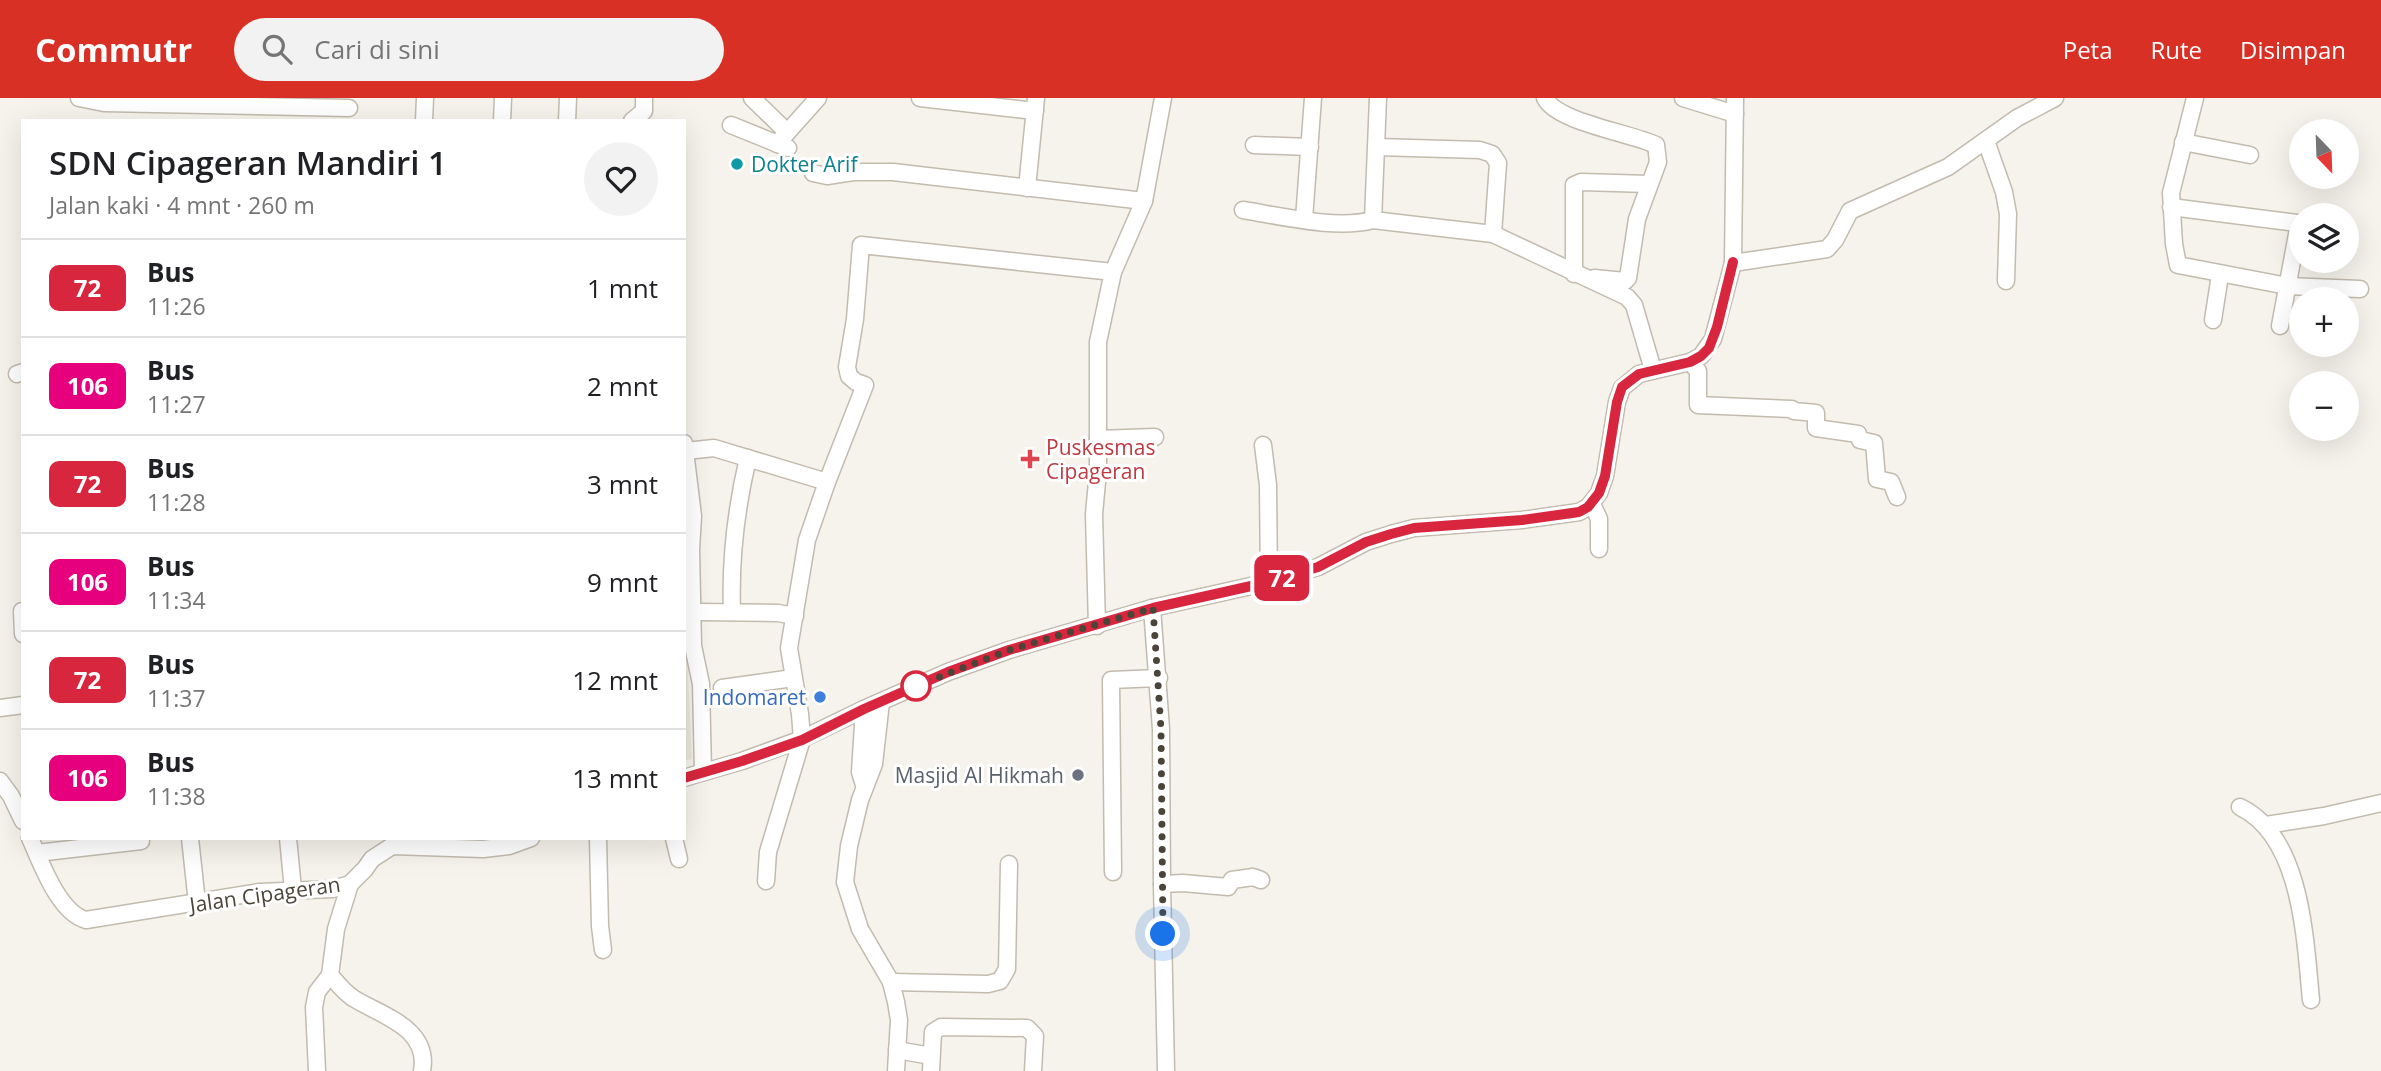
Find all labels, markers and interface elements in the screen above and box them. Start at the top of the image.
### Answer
search box [234,18,724,81]
text: Commutr [35,27,192,72]
icon: search [258,30,296,68]
text: Cari di sini [314,31,440,67]
text: Peta [2063,33,2113,66]
text: Rute [2151,33,2202,66]
text: Disimpan [2240,33,2346,66]
north arrow [2289,119,2359,189]
map controls [2289,119,2359,441]
text: SDN Cipageran Mandiri 1 [49,140,447,185]
button: heart [584,142,658,216]
place label: Dokter Arif [751,150,859,178]
marker: Dokter Arif [729,156,745,172]
text: Jalan kaki · 4 mnt · 260 m [49,189,315,221]
button: layers [2289,203,2359,273]
text: Bus [147,254,194,290]
text: 1 mnt [587,270,658,306]
text: 72 [74,271,101,304]
button: + [2289,287,2359,357]
text: 11:26 [147,290,206,322]
text: Bus [147,352,194,388]
text: 2 mnt [587,368,658,404]
text: 106 [67,369,108,402]
button: − [2289,371,2359,441]
text: 11:27 [147,388,206,420]
place label: Puskesmas Cipageran [1046,433,1155,485]
marker: Puskesmas Cipageran [1020,449,1040,469]
text: Bus [147,450,194,486]
text: 3 mnt [587,466,658,502]
text: 72 [74,467,101,500]
text: 11:28 [147,486,206,518]
text: Bus [147,548,194,584]
line badge: 72 [1250,555,1314,601]
text: 72 [1268,561,1296,594]
text: 9 mnt [587,564,658,600]
text: 106 [67,565,108,598]
text: 11:34 [147,584,206,616]
text: Bus [147,646,194,682]
text: 12 mnt [572,662,658,698]
text: 72 [74,663,101,696]
unlabelled marker [901,671,931,701]
text: 11:37 [147,682,206,714]
place label: Indomaret [703,683,806,711]
marker: Indomaret [812,689,828,705]
text: Bus [147,744,194,780]
text: 13 mnt [572,760,658,796]
text: 106 [67,761,108,794]
place label: Masjid Al Hikmah [895,761,1064,789]
marker: Masjid Al Hikmah [1070,767,1086,783]
text: 11:38 [147,780,206,812]
street label: Jalan Cipageran [186,870,342,919]
your location [1145,916,1180,951]

